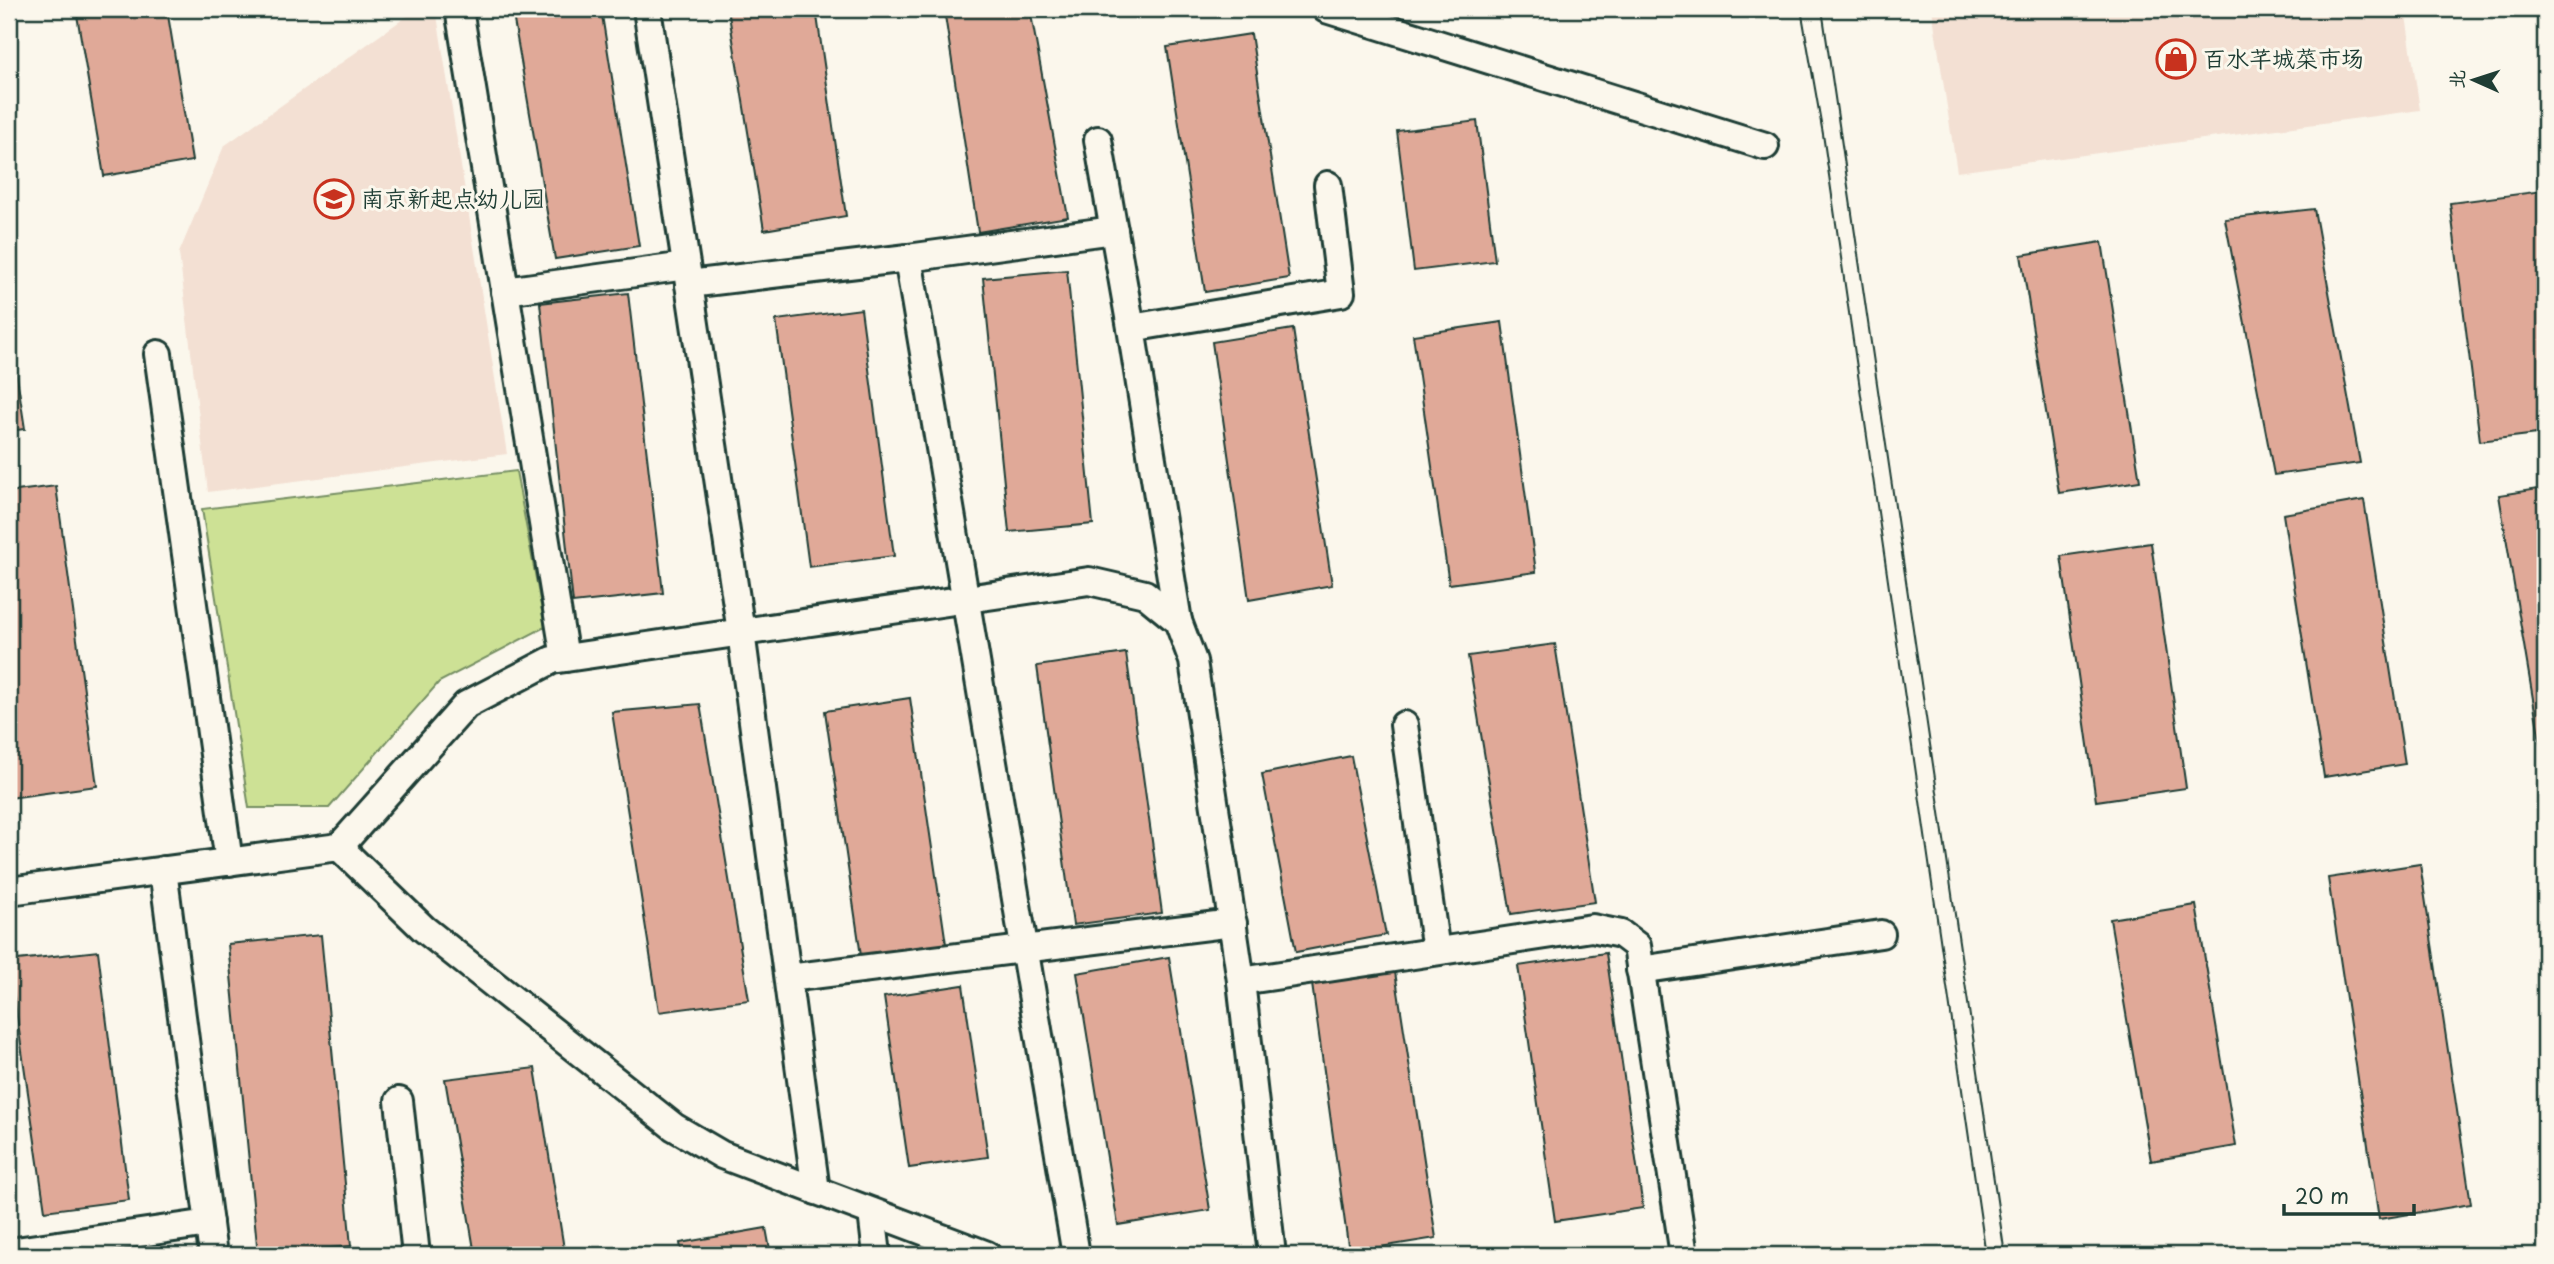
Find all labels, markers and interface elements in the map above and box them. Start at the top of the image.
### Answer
shop icon: 百水芊城菜市场 [2155,38,2197,80]
place label: 百水芊城菜市场 [2203,40,2364,75]
north arrow [2438,46,2508,116]
text: 北 [2442,69,2471,89]
school or university icon: 南京新起点幼儿园 [313,178,355,220]
place label: 南京新起点幼儿园 [361,180,545,215]
scale bar [2284,1173,2414,1217]
text: 20 m [2295,1179,2349,1211]

